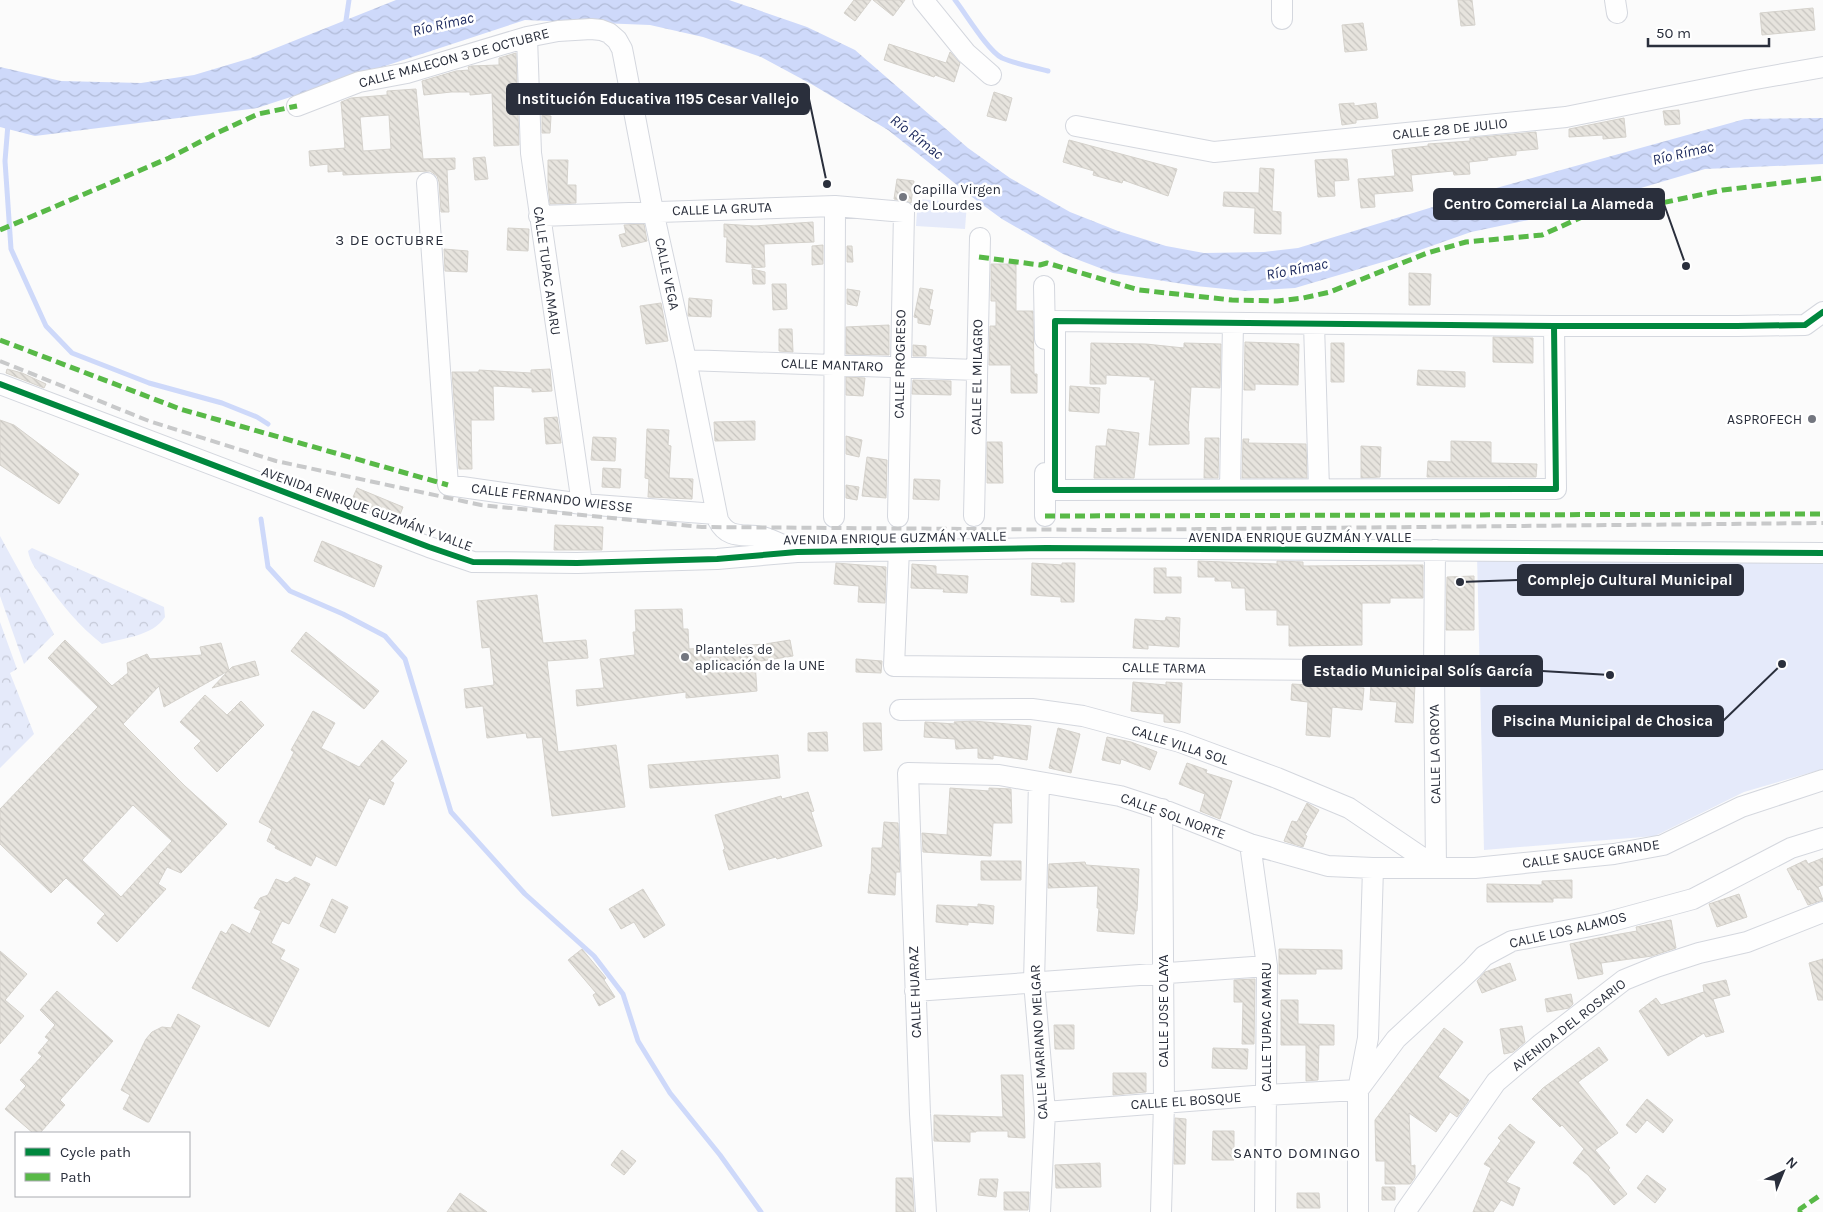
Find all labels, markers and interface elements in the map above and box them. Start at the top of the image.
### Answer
water label: Río Rímac [411,8,475,40]
scale bar [1648,15,1769,47]
street label: CALLE MALECON 3 DE OCTUBRE [357,24,551,92]
text: 50 m [1656,24,1691,42]
callout: Institución Educativa 1195 Cesar Vallejo [507,84,809,114]
text: Institución Educativa 1195 Cesar Vallejo [517,90,799,108]
water label: Río Rímac [887,111,947,163]
street label: CALLE 28 DE JULIO [1392,115,1508,143]
water label: Río Rímac [1651,137,1715,169]
place label: Capilla Virgen de Lourdes [913,181,1001,214]
callout: Centro Comercial La Alameda [1434,189,1664,219]
marker: Capilla Virgen de Lourdes [897,191,909,203]
text: Centro Comercial La Alameda [1444,195,1654,213]
street label: CALLE LA GRUTA [672,199,772,219]
street label: CALLE TUPAC AMARU [530,206,564,336]
district label: 3 DE OCTUBRE [335,231,445,249]
street label: CALLE VEGA [651,236,683,312]
water label: Río Rímac [1265,254,1329,284]
street label: CALLE PROGRESO [891,309,909,419]
street label: CALLE EL MILAGRO [967,319,987,435]
street label: CALLE MANTARO [780,355,884,375]
place label: ASPROFECH [1727,411,1802,428]
marker: ASPROFECH [1806,413,1818,425]
street label: AVENIDA ENRIQUE GUZMÁN Y VALLE [259,462,475,555]
street label: CALLE FERNANDO WIESSE [470,480,634,516]
street label: AVENIDA ENRIQUE GUZMÁN Y VALLE [783,527,1007,548]
street label: AVENIDA ENRIQUE GUZMÁN Y VALLE [1188,528,1412,546]
callout: Complejo Cultural Municipal [1518,565,1743,595]
text: Complejo Cultural Municipal [1527,571,1733,589]
place label: Planteles de aplicación de la UNE [695,641,825,674]
marker: Planteles de aplicación de la UNE [679,651,691,663]
callout: Estadio Municipal Solís García [1303,656,1542,686]
street label: CALLE TARMA [1122,659,1206,677]
text: Estadio Municipal Solís García [1313,662,1533,680]
street label: CALLE LA OROYA [1426,704,1444,804]
callout: Piscina Municipal de Chosica [1493,706,1723,736]
text: Piscina Municipal de Chosica [1503,712,1713,730]
street label: CALLE VILLA SOL [1129,721,1231,769]
street label: CALLE SOL NORTE [1118,789,1228,843]
street label: CALLE SAUCE GRANDE [1521,836,1661,872]
street label: CALLE LOS ALAMOS [1507,908,1629,952]
street label: CALLE HUARAZ [905,946,925,1038]
street label: CALLE JOSE OLAYA [1155,954,1172,1068]
street label: CALLE TUPAC AMARU [1258,962,1275,1092]
street label: CALLE MARIANO MELGAR [1026,964,1052,1120]
street label: AVENIDA DEL ROSARIO [1509,975,1629,1075]
street label: CALLE EL BOSQUE [1130,1089,1242,1113]
legend [15,1132,190,1197]
text: Cycle path [60,1143,131,1161]
district label: SANTO DOMINGO [1233,1144,1361,1162]
north arrow [1758,1147,1808,1197]
text: N [1782,1153,1801,1173]
text: Path [60,1168,91,1186]

